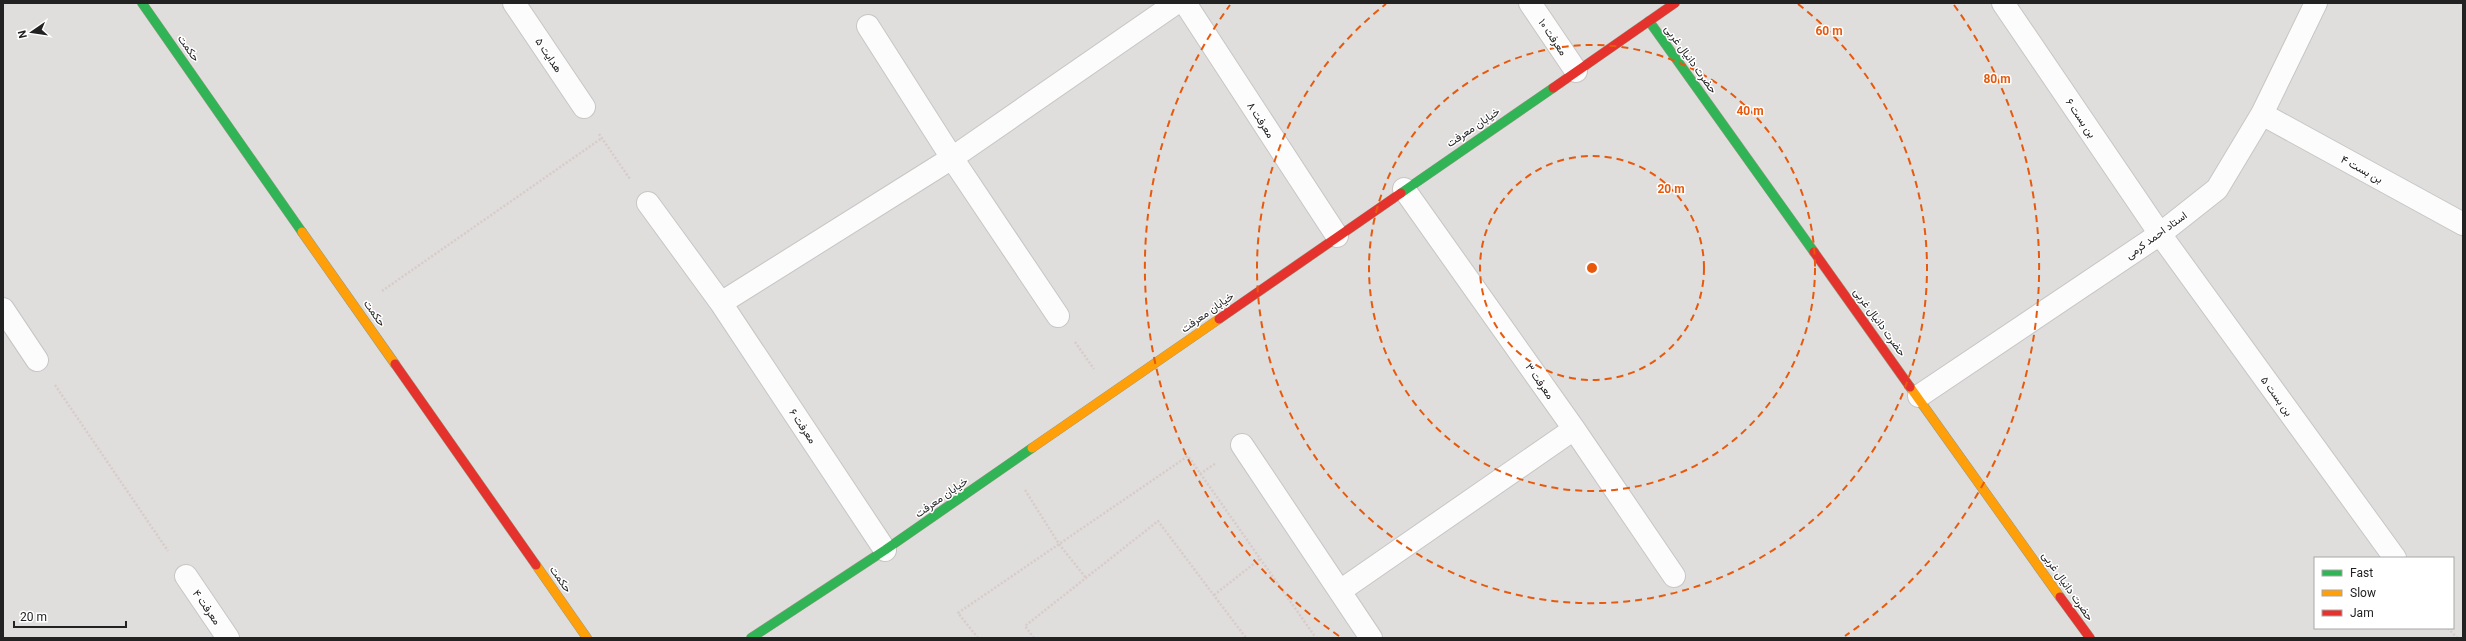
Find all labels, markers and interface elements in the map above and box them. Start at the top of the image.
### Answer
north arrow [12,12,52,52]
street label: معرفت ۱۰ [1536,16,1570,58]
street label: حضرت دانیال غربی [1661,23,1720,96]
text: 60 m [1815,24,1843,38]
text: N [15,29,30,39]
street label: حکمت [175,32,202,64]
street label: هدایت ۵ [532,36,565,75]
text: 80 m [1983,72,2011,86]
street label: بن بست ۶ [2063,96,2098,140]
street label: معرفت ۸ [1244,100,1277,141]
text: 40 m [1736,104,1764,118]
street label: خیابان معرفت [1444,105,1502,150]
street label: بن بست ۴ [2339,153,2385,186]
text: 20 m [1657,182,1685,196]
street label: استاد احمد کرمی [2123,209,2189,262]
centre of rings [1585,261,1599,275]
street label: حضرت دانیال غربی [1850,286,1909,359]
street label: خیابان معرفت [1178,289,1236,335]
street label: حکمت [361,297,388,329]
street label: معرفت ۳ [1523,361,1557,402]
street label: بن بست ۵ [2258,374,2295,419]
street label: معرفت ۶ [786,406,819,446]
street label: خیابان معرفت [912,474,970,520]
street label: حضرت دانیال غربی [2039,549,2096,623]
legend [2314,557,2454,629]
street label: حکمت [547,563,574,595]
text: Fast [2350,566,2373,580]
text: Slow [2350,586,2376,600]
street label: معرفت ۴ [190,587,223,627]
scale bar [14,603,126,629]
text: Jam [2350,606,2374,620]
text: 20 m [20,610,47,624]

